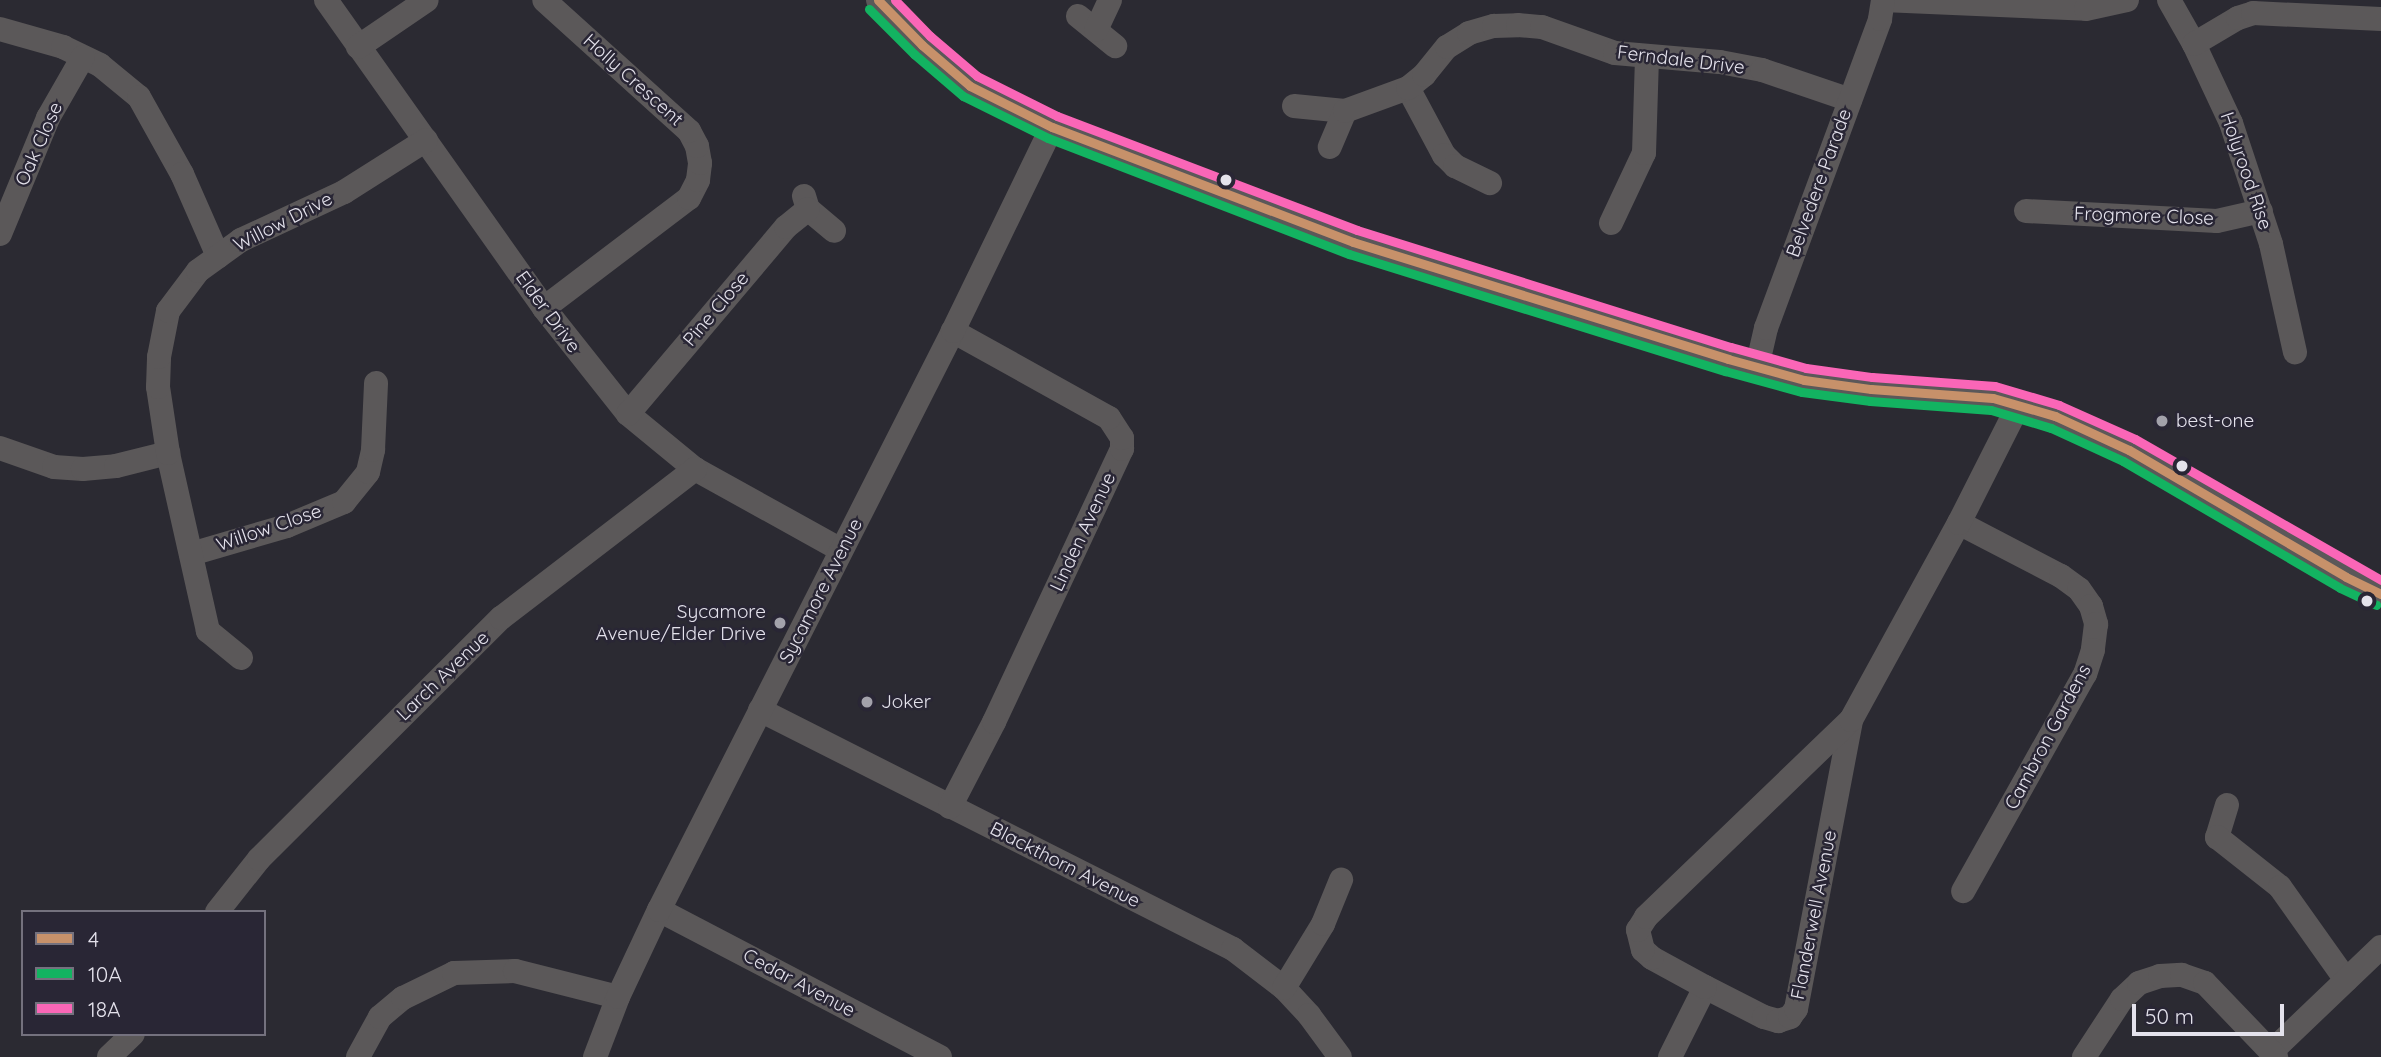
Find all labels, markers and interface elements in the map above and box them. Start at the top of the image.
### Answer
street label: Holly Crescent [578,29,688,131]
street label: Ferndale Drive [1616,41,1746,79]
street label: Oak Close [10,99,68,189]
street label: Belvedere Parade [1782,106,1856,260]
street label: Holyrood Rise [2215,109,2277,233]
unlabelled marker [1219,173,1233,187]
street label: Willow Drive [230,187,336,257]
street label: Frogmore Close [2074,202,2214,230]
street label: Elder Drive [511,267,585,357]
street label: Pine Close [678,267,754,351]
place label: best-one [2176,410,2254,432]
marker: best-one [2154,413,2170,429]
unlabelled marker [2175,459,2189,473]
street label: Linden Avenue [1046,469,1120,595]
street label: Willow Close [213,499,325,557]
street label: Sycamore Avenue [775,515,867,667]
unlabelled marker [2360,594,2374,608]
place label: Sycamore Avenue/Elder Drive [596,601,766,645]
marker: Sycamore Avenue/Elder Drive [772,615,788,631]
street label: Larch Avenue [392,626,494,726]
street label: Cambron Gardens [2000,660,2096,814]
place label: Joker [881,691,931,713]
marker: Joker [859,694,875,710]
street label: Blackthorn Avenue [986,817,1144,913]
street label: Flanderwell Avenue [1786,828,1842,1002]
legend [21,910,266,1036]
text: 4 [88,926,99,952]
street label: Cedar Avenue [739,944,859,1022]
text: 10A [88,961,122,987]
scale bar [2136,990,2288,1034]
text: 18A [88,996,121,1022]
text: 50 m [2145,1003,2194,1029]

